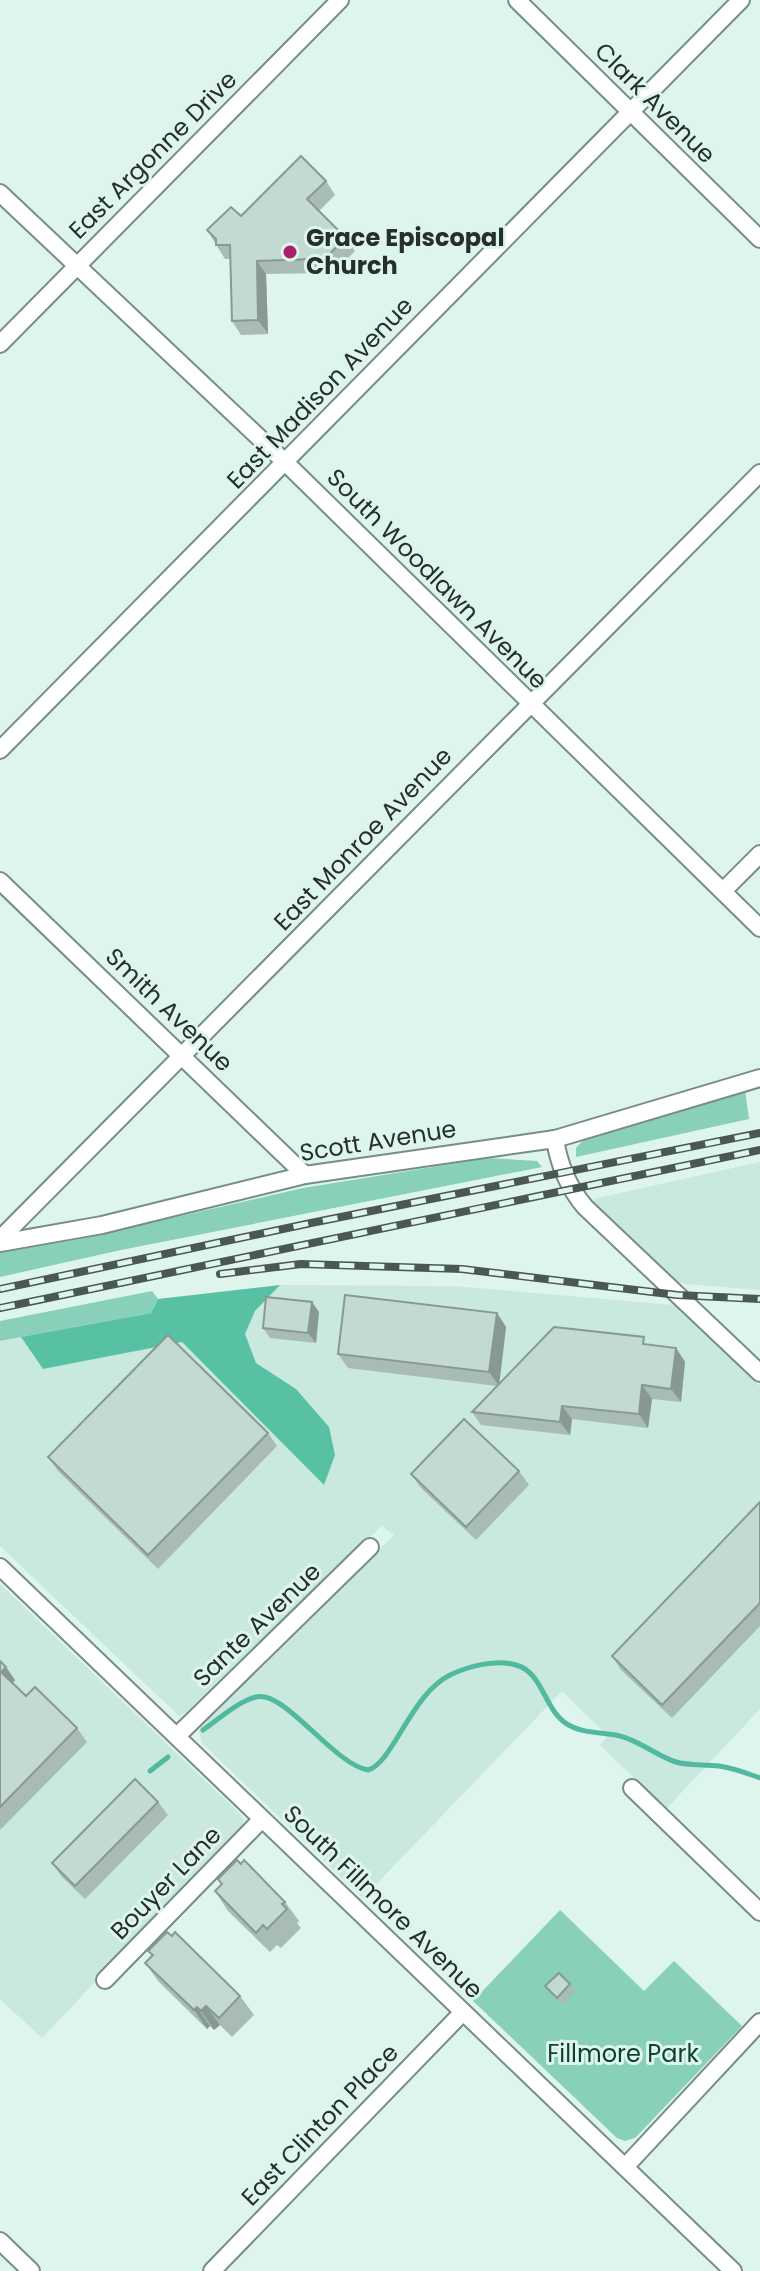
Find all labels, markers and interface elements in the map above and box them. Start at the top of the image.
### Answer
street label: Clark Avenue [588,35,723,170]
street label: East Argonne Drive [61,63,244,246]
place label: Grace Episcopal Church [306,221,504,282]
marker: Grace Episcopal Church [281,243,299,261]
street label: East Madison Avenue [219,289,420,496]
street label: South Woodlawn Avenue [320,461,555,696]
street label: East Monroe Avenue [266,740,459,938]
street label: Smith Avenue [98,940,240,1079]
street label: Scott Avenue [297,1112,459,1169]
street label: Sante Avenue [186,1555,328,1694]
street label: South Fillmore Avenue [276,1798,490,2006]
street label: Bouyer Lane [103,1819,228,1947]
street label: East Clinton Place [234,2036,406,2213]
park label: Fillmore Park [547,2037,699,2070]

